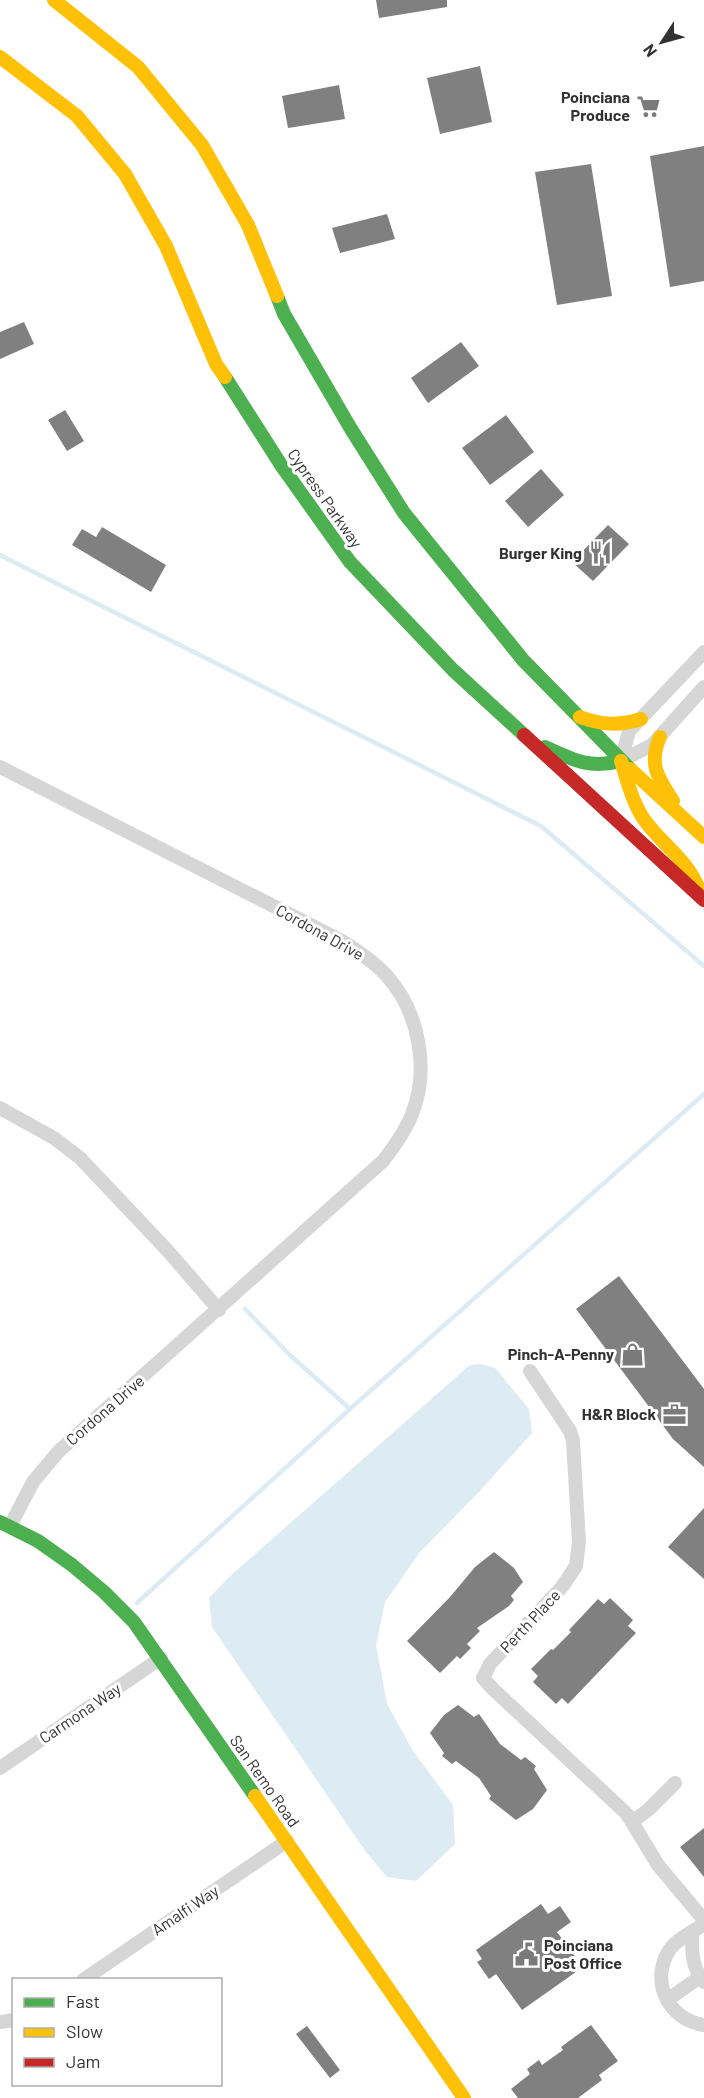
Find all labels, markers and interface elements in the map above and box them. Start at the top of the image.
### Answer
north arrow [632,12,692,72]
text: N [639,41,660,61]
place label: Poinciana Produce [561,87,630,124]
supermarket icon: Poinciana Produce [635,93,661,119]
street label: Cypress Parkway [284,444,367,551]
restaurant icon: Burger King [587,540,613,566]
place label: Burger King [499,543,582,562]
street label: Cordona Drive [273,900,367,963]
shop icon: Pinch-A-Penny [619,1341,645,1367]
place label: Pinch-A-Penny [508,1344,614,1363]
street label: Cordona Drive [62,1371,148,1449]
office icon: H&R Block [661,1401,687,1427]
place label: H&R Block [582,1404,656,1423]
street label: Perth Place [496,1585,564,1656]
street label: Carmona Way [35,1678,125,1747]
street label: San Remo Road [227,1731,304,1830]
street label: Amalfi Way [148,1880,222,1939]
place label: Poinciana Post Office [544,1935,622,1972]
public building icon: Poinciana Post Office [513,1941,539,1967]
legend [12,1978,222,2086]
text: Fast [66,1990,100,2012]
text: Slow [66,2020,103,2042]
text: Jam [66,2050,100,2072]

